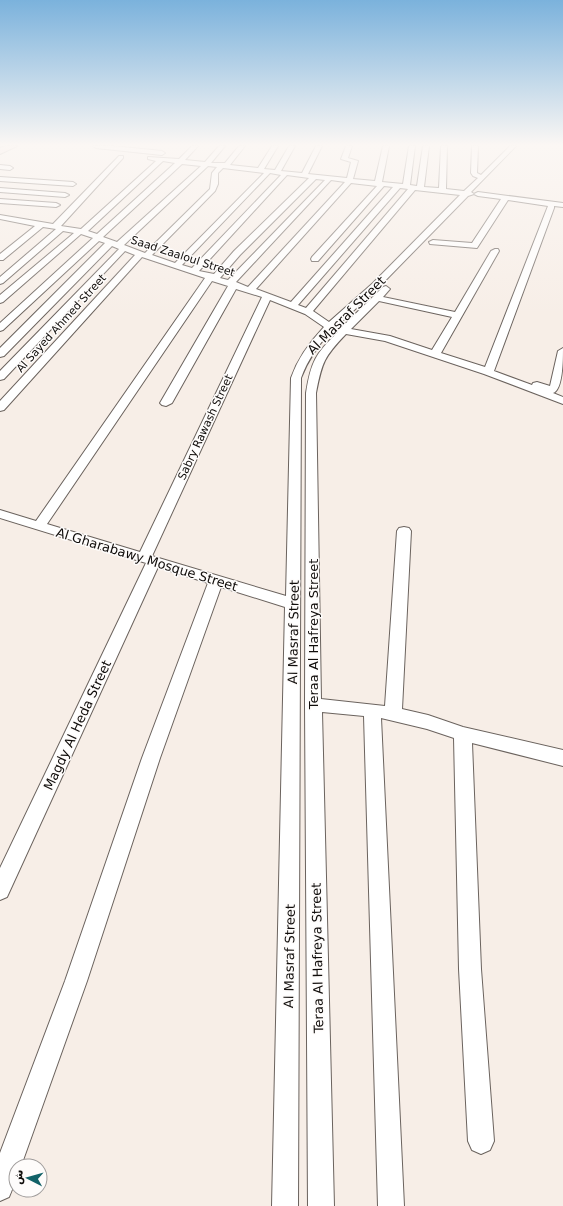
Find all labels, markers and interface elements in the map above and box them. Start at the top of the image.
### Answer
street label: Saad Zaaloul Street [129,233,237,280]
street label: Al Sayed Ahmed Street [14,271,109,375]
street label: Al Masraf Street [304,273,388,357]
street label: Sabry Rawash Street [175,372,236,482]
street label: Al Gharabawy Mosque Street [54,525,239,594]
street label: Teraa Al Hafreya Street [306,559,321,710]
street label: Al Masraf Street [285,580,302,684]
street label: Magdy Al Heda Street [41,658,114,793]
street label: Teraa Al Hafreya Street [309,883,326,1034]
street label: Al Masraf Street [281,904,298,1008]
north arrow [8,1158,48,1198]
text: ش [11,1169,26,1185]

